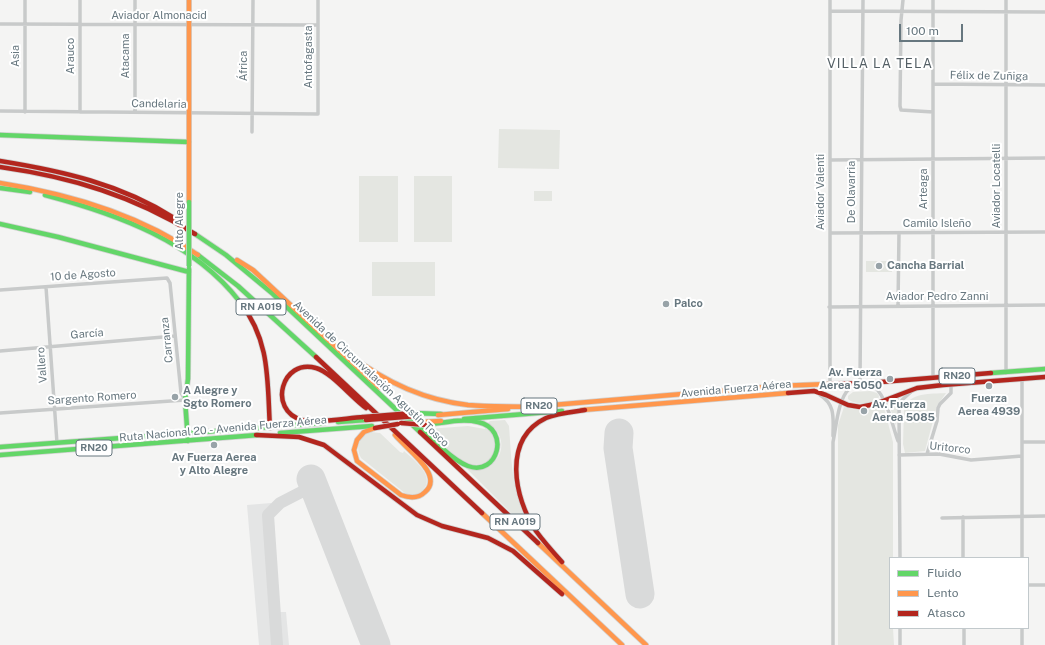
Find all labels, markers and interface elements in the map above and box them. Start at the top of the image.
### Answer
street label: Aviador Almonacid [111,9,207,23]
scale bar [901,16,965,42]
text: 100 m [906,24,939,38]
street label: Antofagasta [302,25,316,89]
street label: Atacama [119,33,133,79]
street label: Arauco [64,38,78,74]
street label: Asia [9,45,23,67]
street label: África [237,51,251,81]
district label: VILLA LA TELA [827,56,933,72]
street label: Félix de Zuñiga [950,69,1028,83]
street label: Candelaria [131,97,187,111]
street label: Aviador Locatelli [990,144,1004,228]
street label: Aviador Valenti [814,154,828,230]
street label: De Olavarria [845,161,859,223]
street label: Arteaga [917,168,931,210]
street label: Alto Alegre [173,192,187,250]
street label: Camilo Isleño [903,217,971,231]
place label: Cancha Barrial [887,259,964,273]
marker: Cancha Barrial [874,261,884,271]
street label: 10 de Agosto [50,266,116,284]
street label: Aviador Pedro Zanni [886,290,988,304]
place label: Palco [674,297,703,311]
street label: Avenida de Circunvalación Agustín Tosco [290,298,452,450]
road number: RN A019 [236,299,286,315]
marker: Palco [661,299,671,309]
street label: Carranza [158,317,176,363]
street label: García [70,326,104,342]
street label: Vallero [34,347,50,383]
place label: Av. Fuerza Aerea 5050 [819,366,882,392]
road number: RN20 [939,368,975,384]
marker: Av. Fuerza Aerea 5050 [885,374,895,384]
street label: Avenida Fuerza Aérea [680,378,792,400]
marker: Fuerza Aerea 4939 [984,381,994,391]
place label: A Alegre y Sgto Romero [183,384,252,410]
street label: Sargento Romero [47,388,137,408]
marker: A Alegre y Sgto Romero [170,392,180,402]
place label: Fuerza Aerea 4939 [958,392,1020,418]
road number: RN20 [521,398,557,414]
place label: Av. Fuerza Aerea 5085 [872,398,935,424]
marker: Av. Fuerza Aerea 5085 [859,406,869,416]
street label: Ruta Nacional 20 - Avenida Fuerza Aérea [119,413,327,445]
street label: Uritorco [929,439,971,457]
road number: RN20 [76,440,112,456]
marker: Av Fuerza Aerea y Alto Alegre [209,440,219,450]
place label: Av Fuerza Aerea y Alto Alegre [171,451,257,477]
road number: RN A019 [490,514,540,530]
legend [889,557,1029,629]
text: Fluido [927,566,962,580]
text: Lento [927,586,958,600]
text: Atasco [927,606,965,620]

